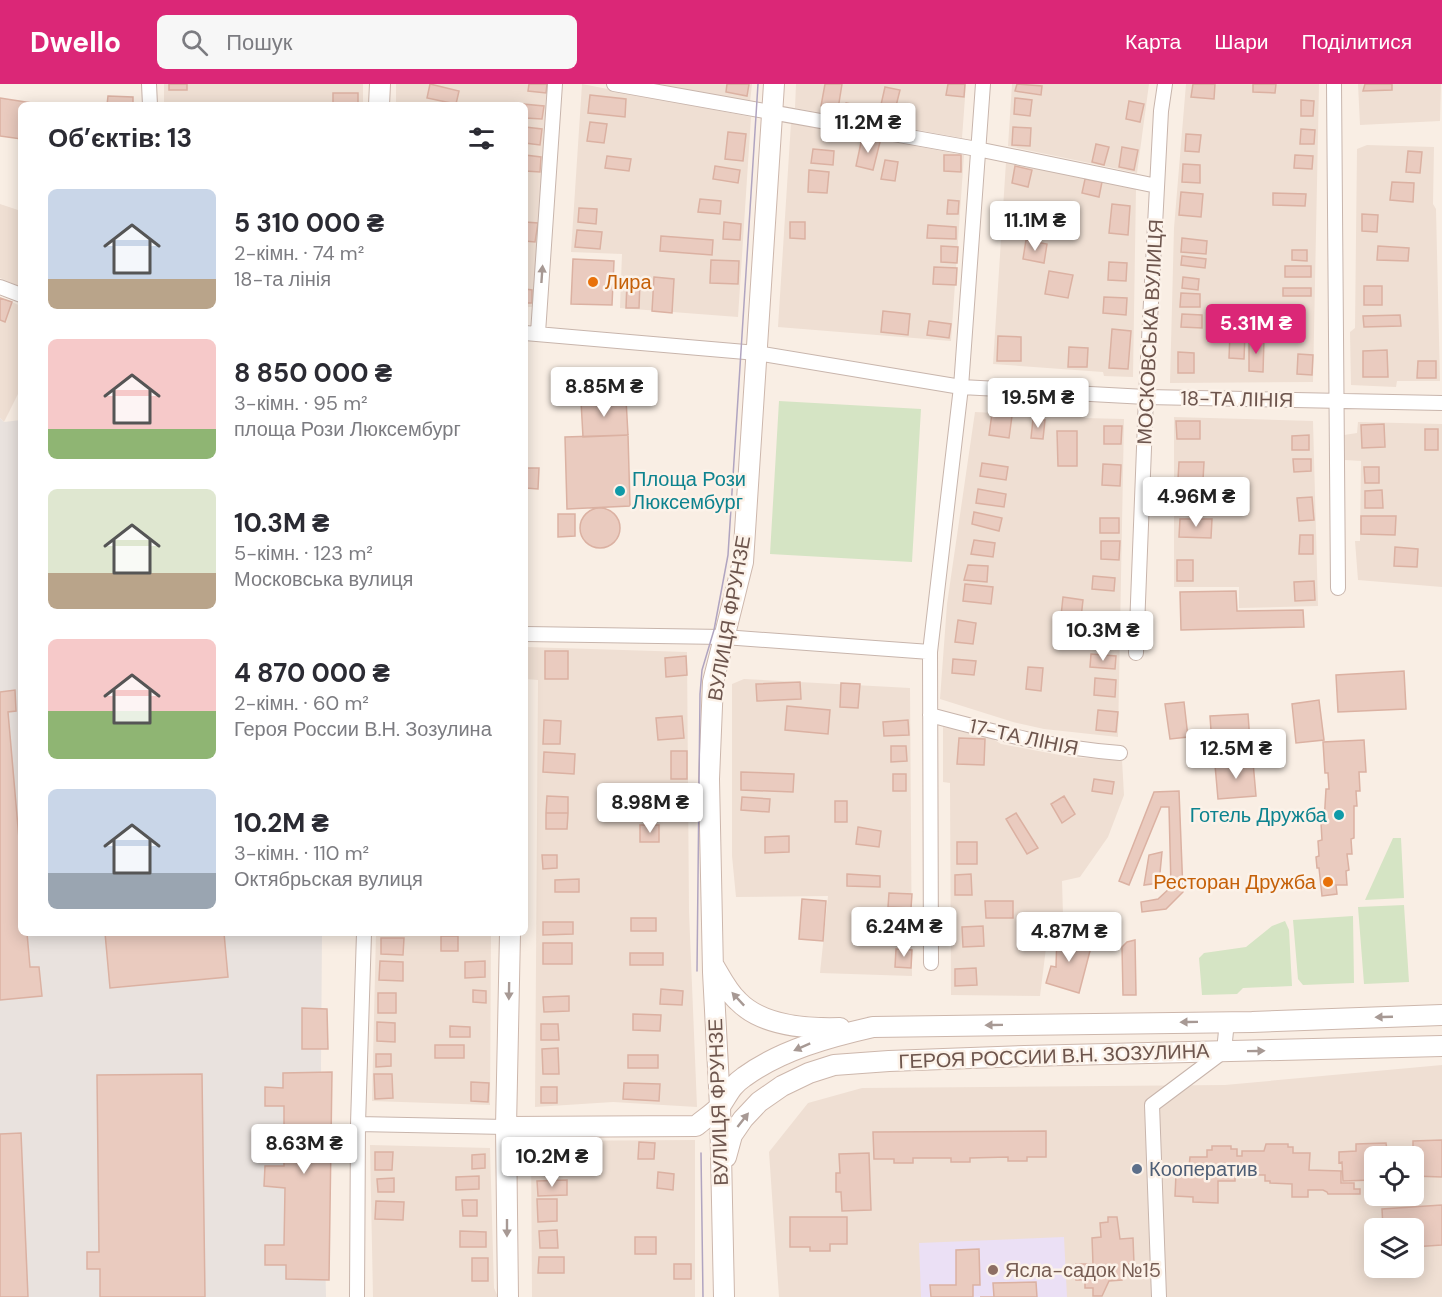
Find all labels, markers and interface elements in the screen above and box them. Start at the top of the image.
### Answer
search box [157,15,577,69]
text: Dwello [30,24,121,61]
icon: search [178,26,211,59]
text: Пошук [226,28,293,57]
text: Карта [1125,28,1181,56]
text: Шари [1214,28,1269,56]
text: Поділитися [1302,28,1412,56]
pin: 11.2M ₴ [813,103,923,154]
text: 11.2M ₴ [835,109,901,135]
text: Об’єктів: 13 [48,121,192,155]
icon: filters [465,122,498,155]
pin: 11.1M ₴ [980,201,1090,252]
text: 5 310 000 ₴ [234,206,384,240]
text: 11.1M ₴ [1004,207,1066,233]
icon: home [96,213,168,285]
street label: МОСКОВСЬКА ВУЛИЦЯ [1131,219,1169,445]
text: 2-кімн. · 74 m² [234,240,364,266]
one-way arrow [537,265,547,284]
text: 18-та лінія [234,266,331,292]
place label: Лира [605,269,652,295]
marker: Лира [586,275,600,289]
pin: 5.31M ₴ [1201,304,1311,355]
text: 5.31M ₴ [1220,310,1292,336]
text: 8 850 000 ₴ [234,356,392,390]
icon: home [96,363,168,435]
pin: 8.85M ₴ [549,367,659,418]
text: 8.85M ₴ [565,373,643,399]
pin: 19.5M ₴ [983,378,1093,429]
text: 19.5M ₴ [1002,384,1074,410]
street label: 18-ТА ЛІНІЯ [1181,385,1293,413]
text: 3-кімн. · 95 m² [234,390,368,416]
text: площа Рози Люксембург [234,416,461,442]
place label: Площа Рози Люксембург [632,466,746,515]
pin: 4.96M ₴ [1141,477,1251,528]
text: 4.96M ₴ [1157,483,1235,509]
marker: Площа Рози Люксембург [613,484,627,498]
text: 10.3M ₴ [234,506,329,540]
icon: home [96,513,168,585]
street label: ВУЛИЦЯ ФРУНЗЕ [702,533,756,703]
text: 5-кімн. · 123 m² [234,540,373,566]
text: Московська вулиця [234,566,413,592]
pin: 10.3M ₴ [1048,611,1158,662]
text: 10.3M ₴ [1066,617,1140,643]
text: 4 870 000 ₴ [234,656,390,690]
icon: home [96,663,168,735]
text: 2-кімн. · 60 m² [234,690,369,716]
street label: 17-ТА ЛІНІЯ [967,713,1081,761]
text: Героя России В.Н. Зозулина [234,716,492,742]
pin: 12.5M ₴ [1181,729,1291,780]
text: 12.5M ₴ [1200,735,1272,761]
pin: 8.98M ₴ [595,783,705,834]
text: 8.98M ₴ [611,789,689,815]
place label: Готель Дружба [1190,802,1328,828]
text: 10.2M ₴ [234,806,329,840]
marker: Готель Дружба [1332,808,1346,822]
icon: home [96,813,168,885]
text: 3-кімн. · 110 m² [234,840,369,866]
text: Октябрьская вулиця [234,866,423,892]
place label: Ресторан Дружба [1153,869,1317,895]
marker: Ресторан Дружба [1321,875,1335,889]
pin: 6.24M ₴ [849,907,959,958]
pin: 4.87M ₴ [1014,912,1124,963]
text: 6.24M ₴ [865,913,943,939]
text: 4.87M ₴ [1031,918,1108,944]
one-way arrow [504,982,513,1001]
one-way arrow [732,992,745,1007]
one-way arrow [1374,1012,1393,1022]
one-way arrow [1179,1017,1198,1027]
street label: ВУЛИЦЯ ФРУНЗЕ [702,1018,734,1186]
one-way arrow [984,1020,1003,1030]
street label: ГЕРОЯ РОССИИ В.Н. ЗОЗУЛИНА [898,1038,1211,1074]
one-way arrow [793,1043,810,1052]
one-way arrow [1247,1046,1266,1055]
one-way arrow [737,1112,749,1128]
pin: 8.63M ₴ [249,1124,359,1175]
text: 8.63M ₴ [265,1130,343,1156]
pin: 10.2M ₴ [497,1137,607,1188]
text: 10.2M ₴ [516,1143,588,1169]
map controls [1364,1146,1424,1278]
button: locate [1364,1146,1424,1206]
place label: Кооператив [1149,1156,1258,1182]
marker: Кооператив [1130,1162,1144,1176]
one-way arrow [502,1218,512,1237]
button: layers [1364,1218,1424,1278]
place label: Ясла-садок №15 [1005,1257,1161,1283]
marker: Ясла-садок №15 [986,1263,1000,1277]

